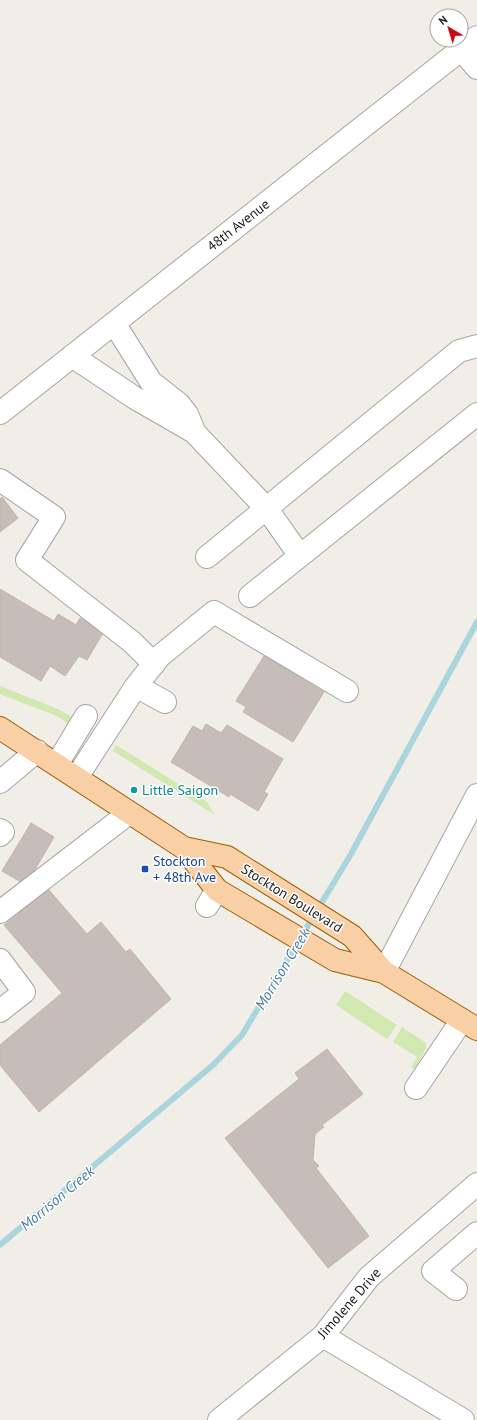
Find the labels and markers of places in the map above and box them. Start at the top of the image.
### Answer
place label: Little Saigon [142,781,218,799]
marker: Little Saigon [129,785,139,795]
place label: Stockton + 48th Ave [153,852,216,886]
marker: Stockton + 48th Ave [140,864,150,874]

